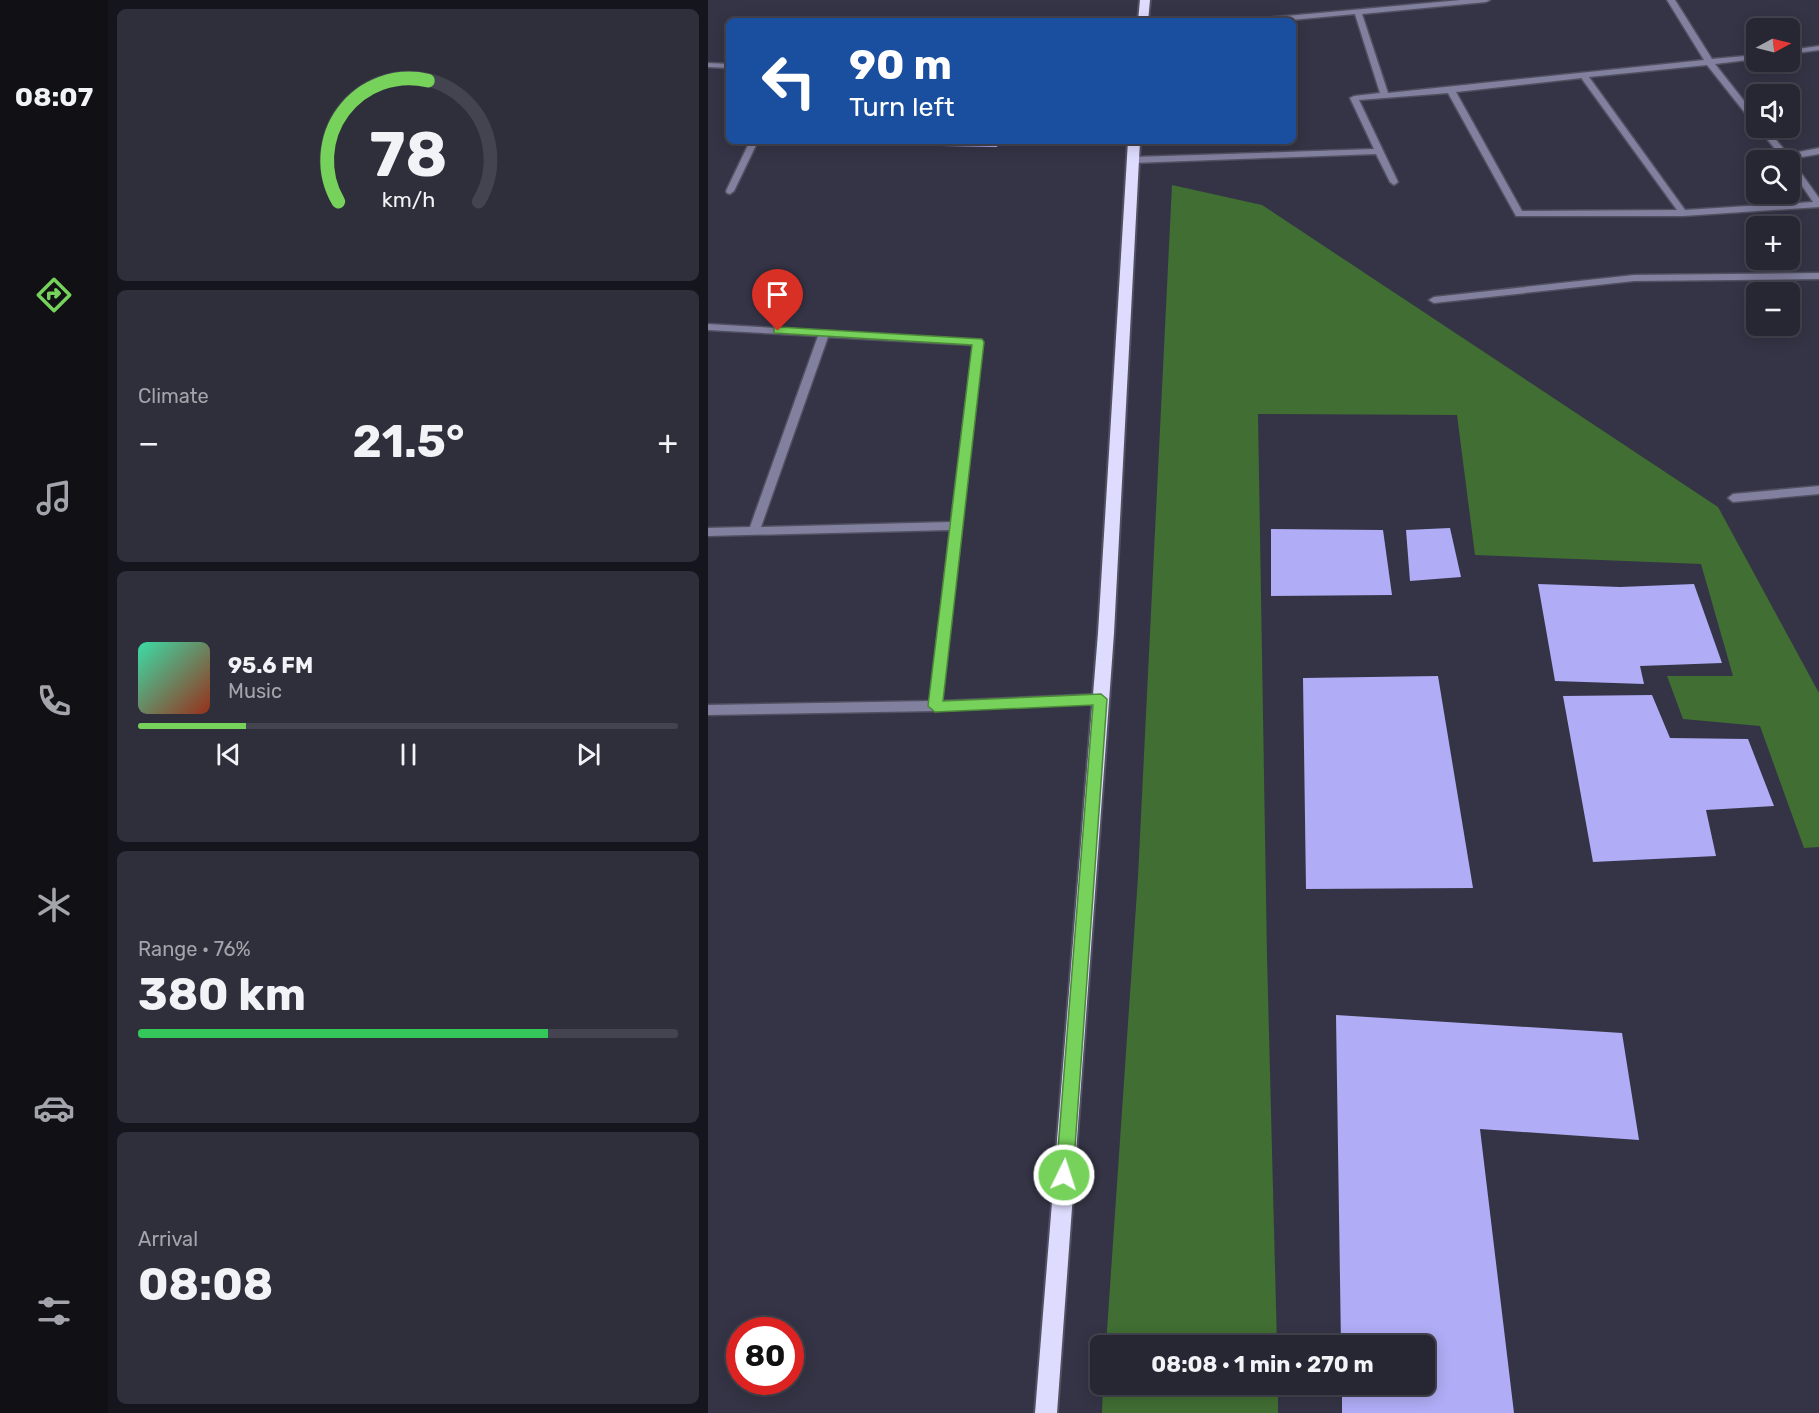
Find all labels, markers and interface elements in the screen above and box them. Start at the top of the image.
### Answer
north arrow [1746,18,1800,72]
map controls [1746,18,1800,336]
text: 90 m [849,40,952,90]
icon: left [750,42,828,120]
text: 08:07 [15,81,93,113]
button: sound [1746,84,1800,138]
text: Turn left [849,91,954,123]
text: 78 [369,118,447,192]
button: search [1746,150,1800,204]
text: km/h [381,187,435,212]
button: + [1746,216,1800,270]
pin [752,269,803,331]
icon: directions [33,274,75,316]
icon: arrive [761,278,794,311]
button: − [1746,282,1800,336]
text: Climate [138,384,209,408]
text: 21.5° [352,415,464,468]
text: − [138,423,159,462]
text: + [657,423,678,462]
icon: music [33,477,75,519]
text: 95.6 FM [228,652,313,679]
text: Music [228,679,282,703]
icon: phone [33,680,75,722]
icon: previous [212,738,245,771]
icon: pause [392,738,425,771]
icon: next [572,738,605,771]
icon: climate [33,884,75,926]
text: Range · 76% [138,937,251,961]
text: 380 km [138,968,306,1021]
icon: car [33,1087,75,1129]
position arrow [1032,1143,1096,1207]
text: Arrival [138,1227,198,1251]
text: 08:08 [138,1258,273,1311]
icon: filters [33,1290,75,1332]
speed limit sign: 80 [726,1317,804,1395]
text: 08:08 · 1 min · 270 m [1151,1351,1374,1378]

